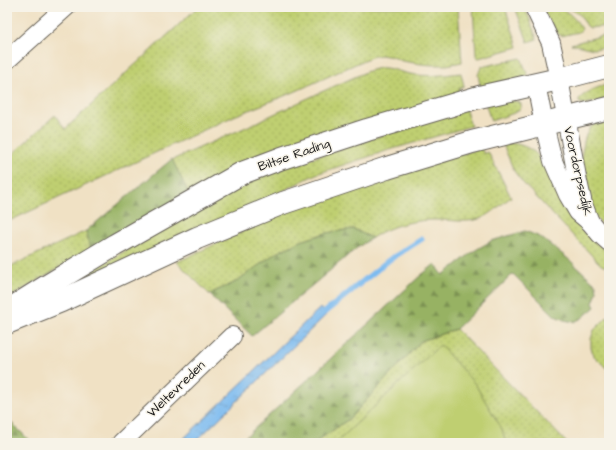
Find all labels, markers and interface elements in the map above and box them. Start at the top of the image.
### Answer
street label: Voordorpsedijk [559,125,597,217]
street label: Biltse Rading [256,134,333,177]
street label: Weltevreden [143,356,209,421]

